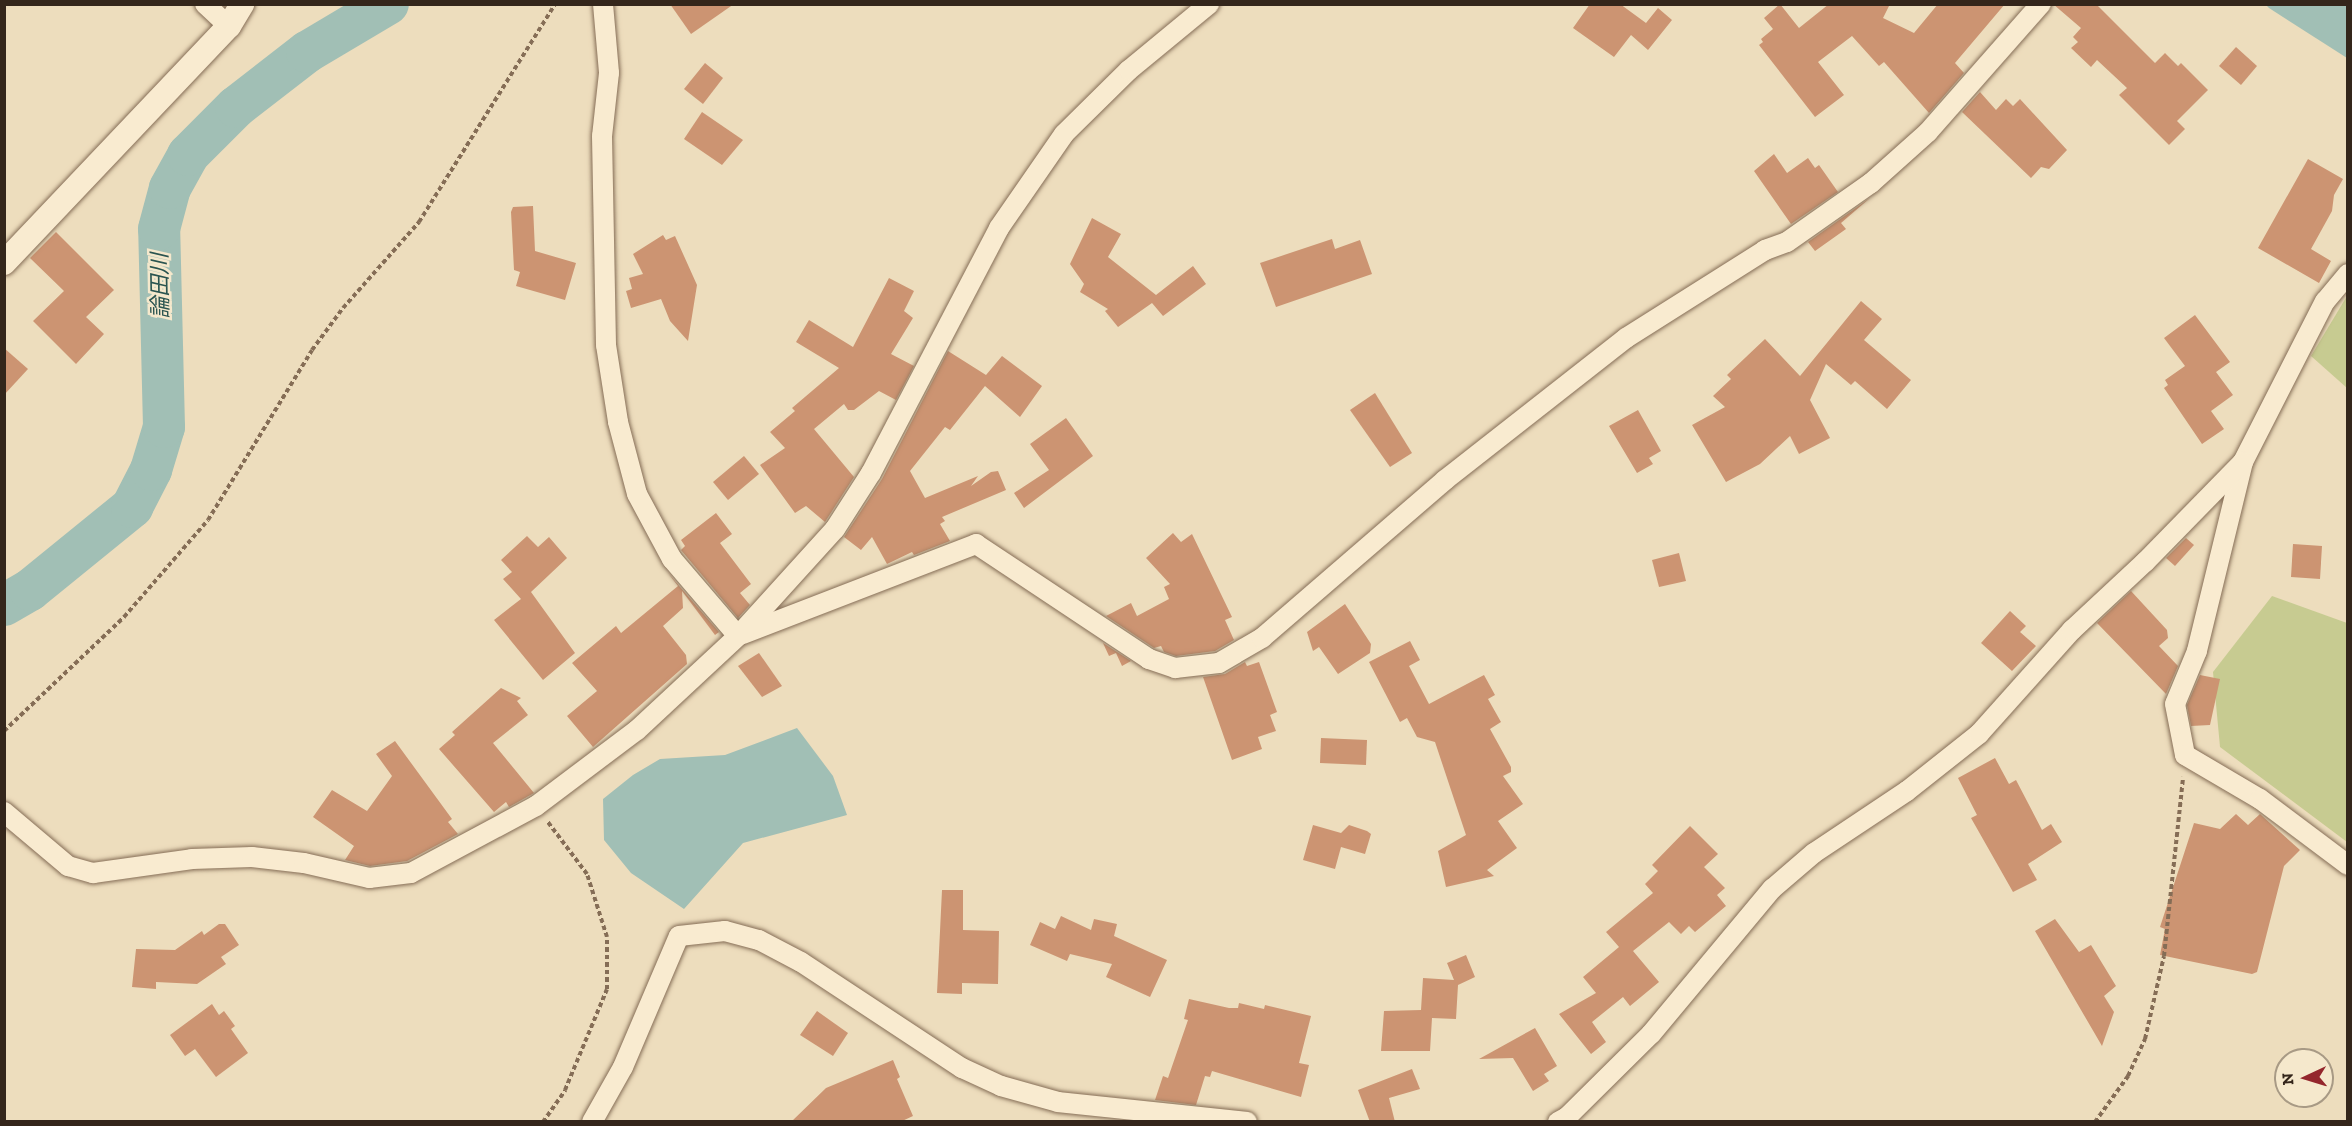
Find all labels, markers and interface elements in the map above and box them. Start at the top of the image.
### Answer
water label: 論田川 [146,253,174,319]
north arrow [2274,1048,2334,1108]
text: N [2278,1072,2297,1086]

